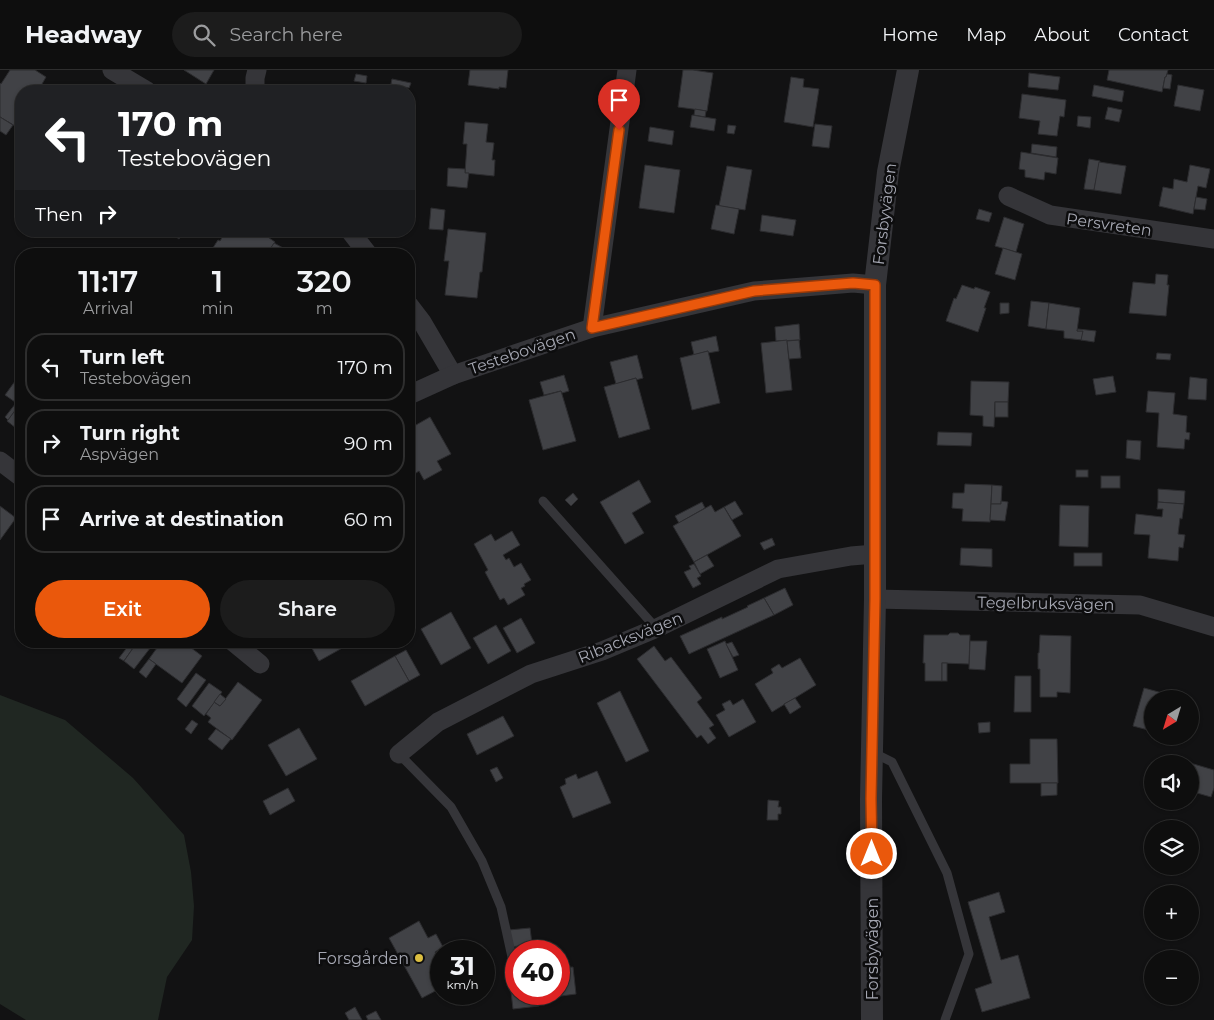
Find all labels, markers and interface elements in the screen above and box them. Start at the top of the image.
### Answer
search box [172,12,522,57]
text: Headway [25,20,142,49]
icon: search [190,21,218,49]
text: Search here [230,23,343,46]
text: Home [882,24,938,46]
text: Map [966,24,1006,46]
text: About [1034,24,1090,46]
text: Contact [1118,24,1189,46]
pin [598,79,640,130]
icon: arrive [605,86,633,114]
text: 170 m [118,102,223,145]
icon: left [35,105,100,170]
text: Testebovägen [118,145,271,172]
street label: Forsbyvägen [869,162,900,266]
icon: right [93,200,121,228]
text: Then [35,203,83,226]
street label: Persvreten [1065,209,1153,240]
text: 11:17 [78,263,138,300]
text: 1 [212,263,223,300]
text: 320 [297,263,352,300]
text: Arrival [83,299,133,318]
text: min [201,299,234,318]
text: m [316,299,333,318]
street label: Testebovägen [466,324,578,379]
text: Turn left [80,346,165,369]
icon: left [37,353,65,381]
text: 170 m [338,356,393,379]
text: Testebovägen [80,369,192,388]
text: Turn right [80,422,180,445]
icon: right [37,429,65,457]
text: 90 m [344,432,393,455]
text: Aspvägen [80,445,159,464]
icon: arrive [37,505,65,533]
text: Arrive at destination [80,508,284,531]
text: 60 m [344,508,393,531]
button: Exit [35,580,210,638]
button: Share [220,580,395,638]
street label: Tegelbruksvägen [977,593,1115,614]
street label: Ribacksvägen [575,608,685,667]
north arrow [1144,690,1199,745]
map controls [1144,690,1199,1005]
button: sound [1144,755,1199,810]
button: layers [1144,820,1199,875]
position arrow [845,827,897,879]
button: + [1144,885,1199,940]
street label: Forsbyvägen [863,898,882,1000]
speed limit sign: 40 [505,940,570,1005]
place label: Forsgården [317,949,409,968]
button: − [1144,950,1199,1005]
text: 31 [450,951,475,981]
marker: Forsgården [413,952,425,964]
text: km/h [446,977,479,992]

